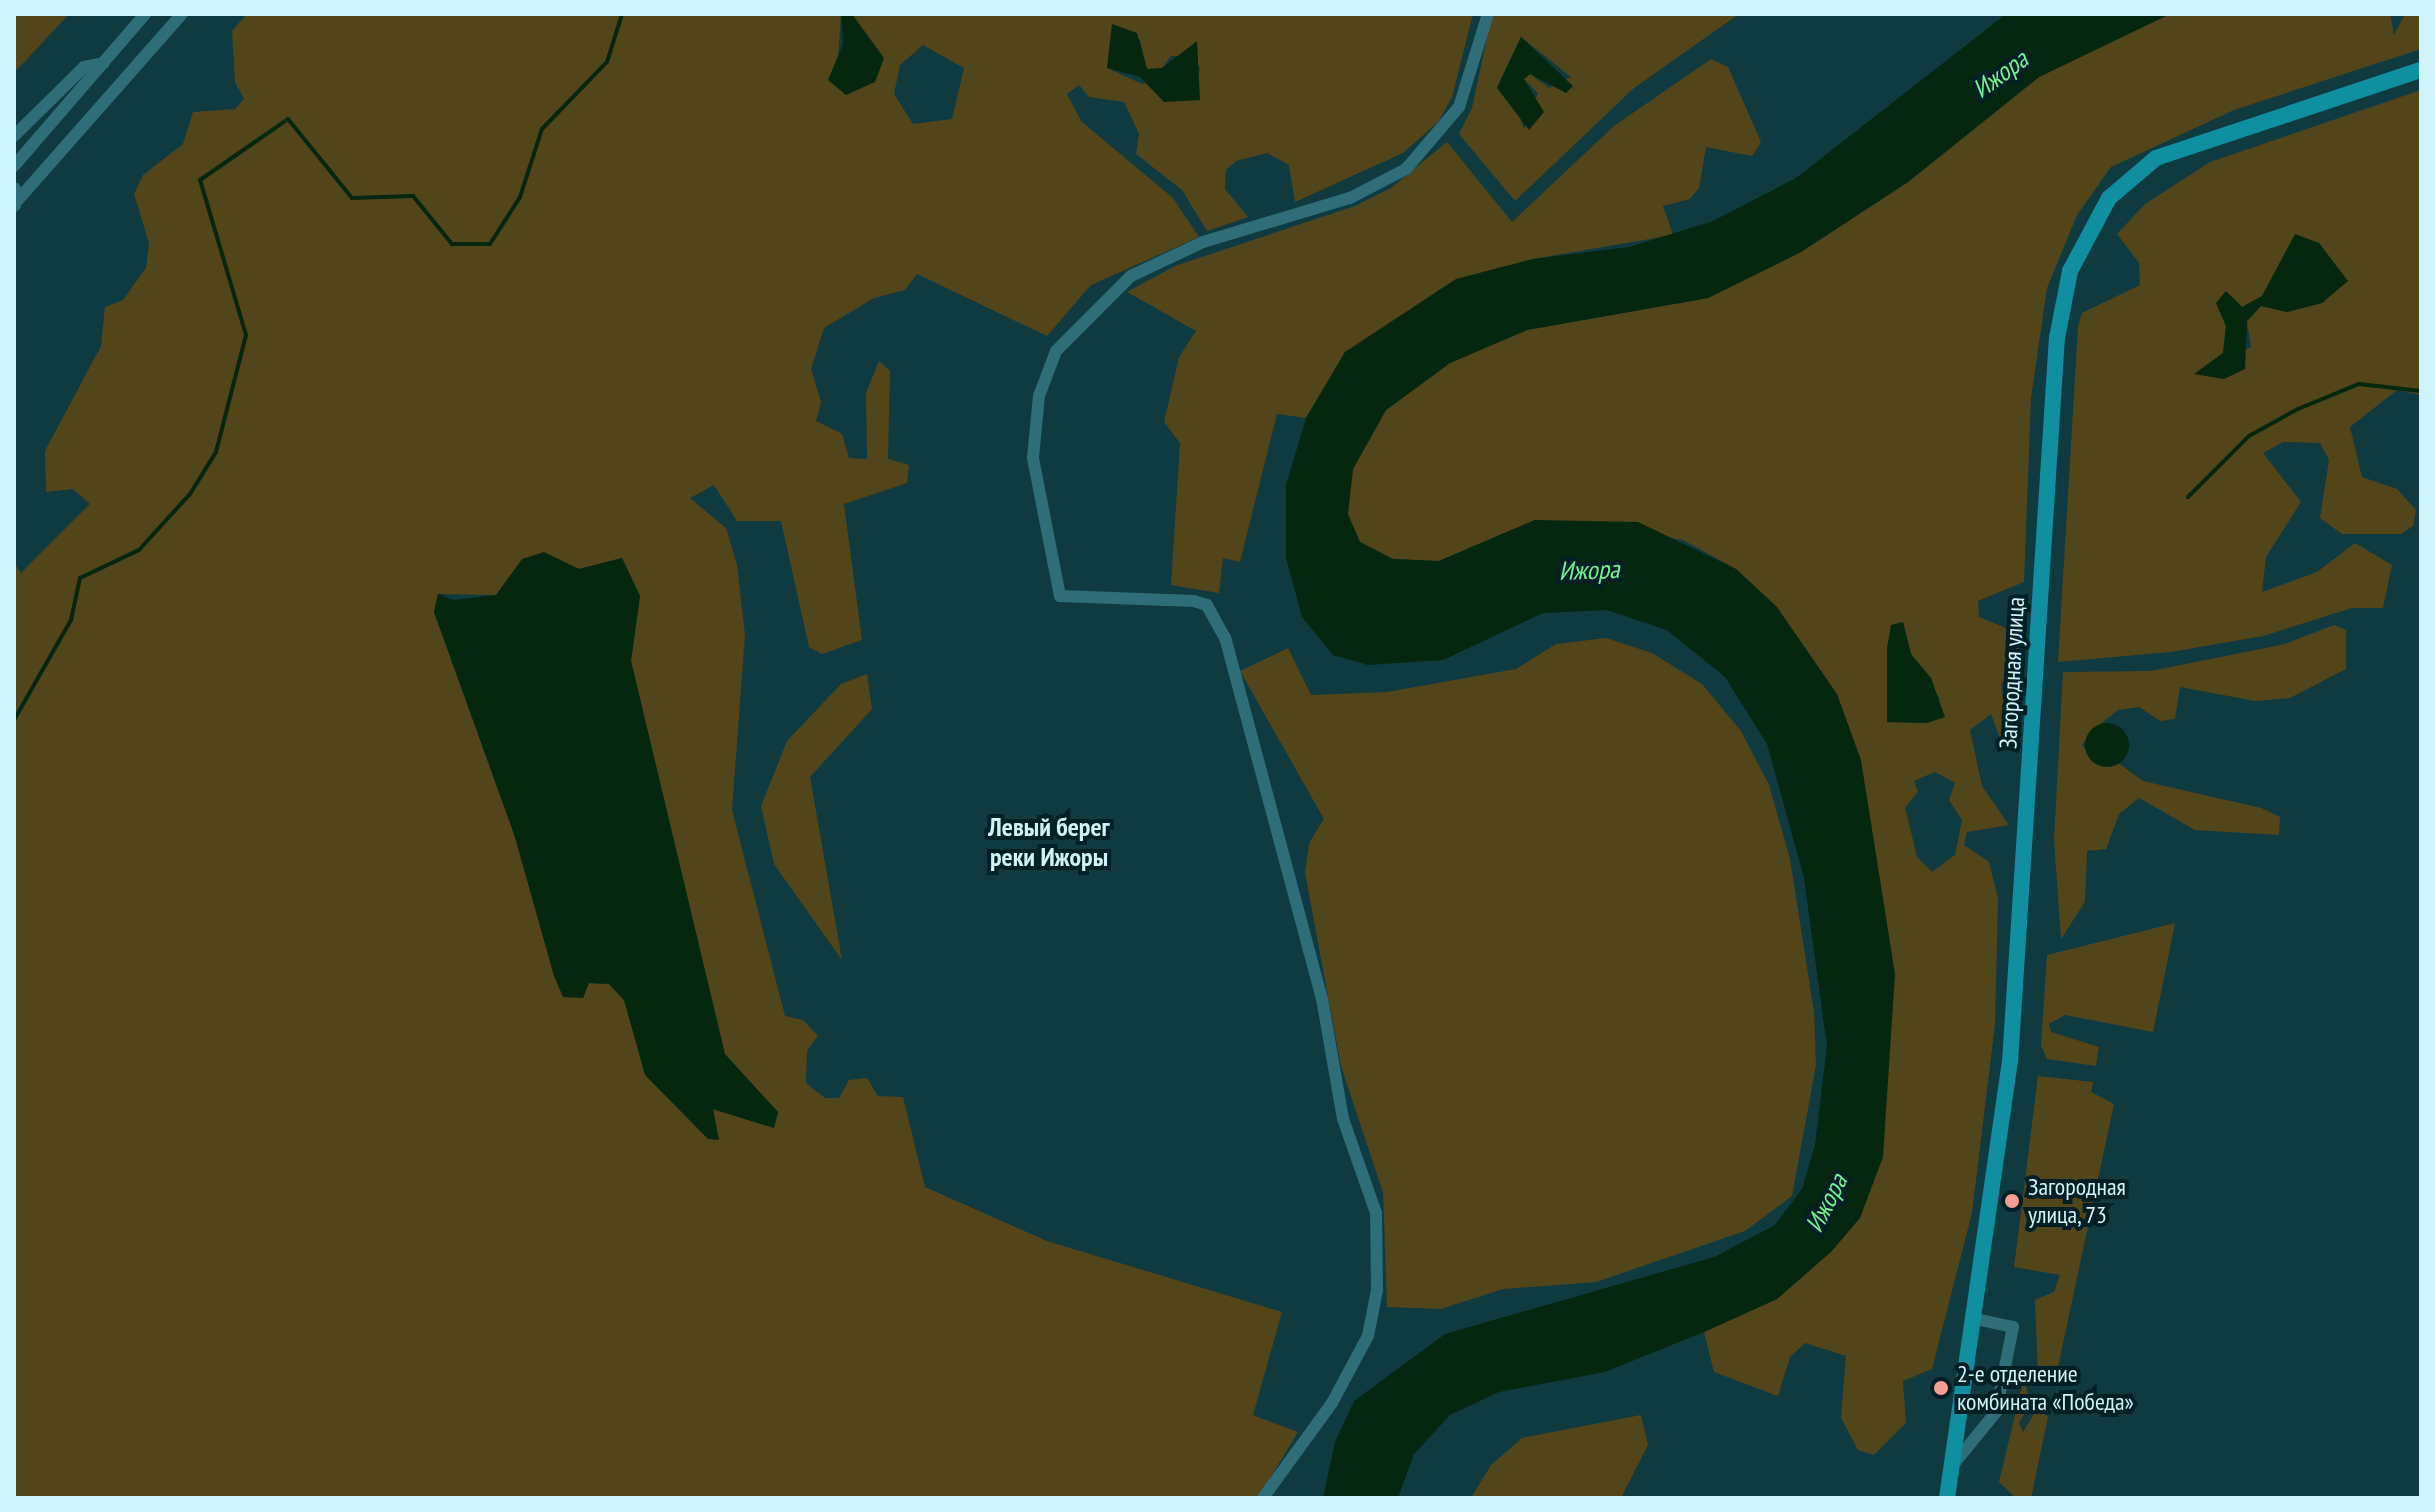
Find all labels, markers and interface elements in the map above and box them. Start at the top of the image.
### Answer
water label: Ижора [1966,43,2034,105]
water label: Ижора [1558,553,1620,587]
street label: Загородная улица [1994,596,2030,750]
district label: Левый берег реки Ижоры [988,811,1110,872]
water label: Ижора [1798,1169,1854,1237]
place label: Загородная улица, 73 [2028,1173,2126,1229]
marker: Загородная улица, 73 [2003,1192,2021,1210]
place label: 2-е отделение комбината «Победа» [1957,1360,2134,1416]
marker: 2-е отделение комбината «Победа» [1932,1379,1950,1397]

